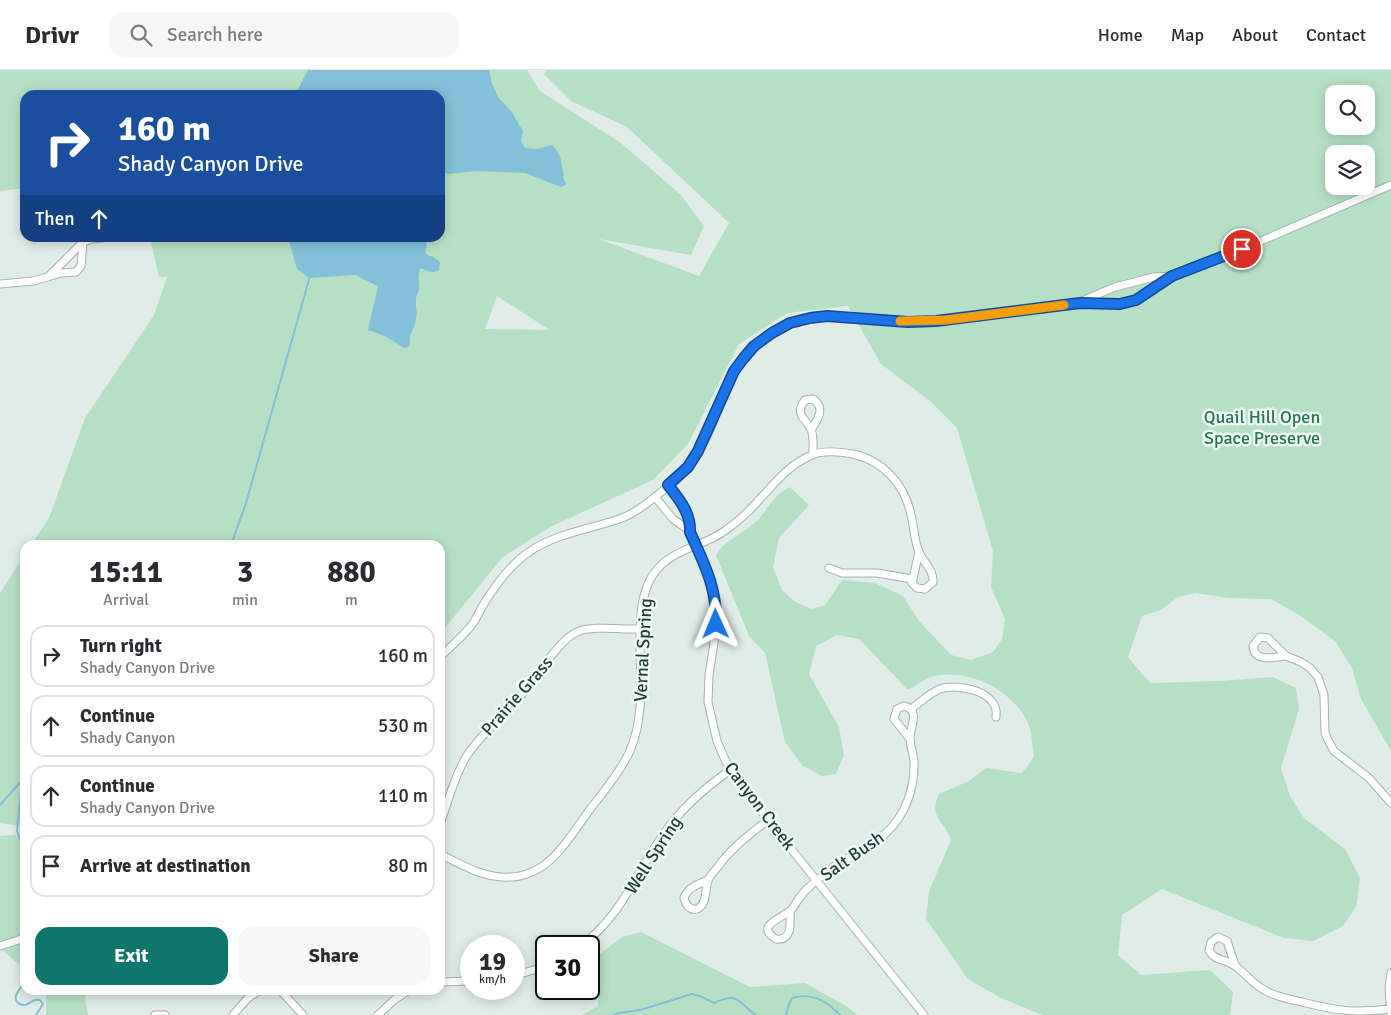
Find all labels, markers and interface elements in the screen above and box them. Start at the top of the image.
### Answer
search box [109,12,459,57]
text: Drivr [25,20,79,50]
icon: search [127,21,155,49]
text: Search here [167,23,263,47]
text: Home [1098,24,1143,46]
text: Map [1171,24,1204,46]
text: About [1232,24,1278,46]
text: Contact [1306,24,1366,46]
map controls [1325,85,1375,195]
button: search [1325,85,1375,135]
text: 160 m [118,107,211,150]
icon: right [35,110,100,175]
button: layers [1325,145,1375,195]
text: Shady Canyon Drive [118,150,303,177]
icon: ahead [85,205,113,233]
text: Then [35,207,75,231]
pin [1221,228,1263,270]
icon: arrive [1228,235,1256,263]
park label: Quail Hill Open Space Preserve [1204,406,1320,449]
text: 15:11 [89,554,163,591]
text: 3 [237,554,253,591]
text: 880 [327,554,376,591]
text: Arrival [103,590,149,610]
text: min [232,590,258,610]
text: m [345,590,358,610]
position arrow [689,597,741,649]
street label: Vernal Spring [629,598,657,702]
text: Turn right [80,634,162,658]
icon: right [37,642,65,670]
text: 160 m [378,644,428,668]
street label: Prairie Grass [476,652,558,740]
text: Shady Canyon Drive [80,658,215,678]
text: Continue [80,704,155,728]
icon: ahead [37,712,65,740]
text: 530 m [378,714,428,738]
text: Shady Canyon [80,728,176,748]
street label: Canyon Creek [720,757,800,855]
text: Continue [80,774,155,798]
icon: ahead [37,782,65,810]
text: 110 m [378,784,428,808]
text: Shady Canyon Drive [80,798,215,818]
street label: Well Spring [620,812,686,898]
street label: Salt Bush [816,826,888,886]
icon: arrive [37,852,65,880]
text: Arrive at destination [80,854,251,878]
text: 80 m [388,854,428,878]
button: Exit [35,927,228,985]
button: Share [238,927,430,985]
speed limit sign: 30 [535,935,600,1000]
text: 19 [479,946,506,977]
text: km/h [479,972,506,987]

